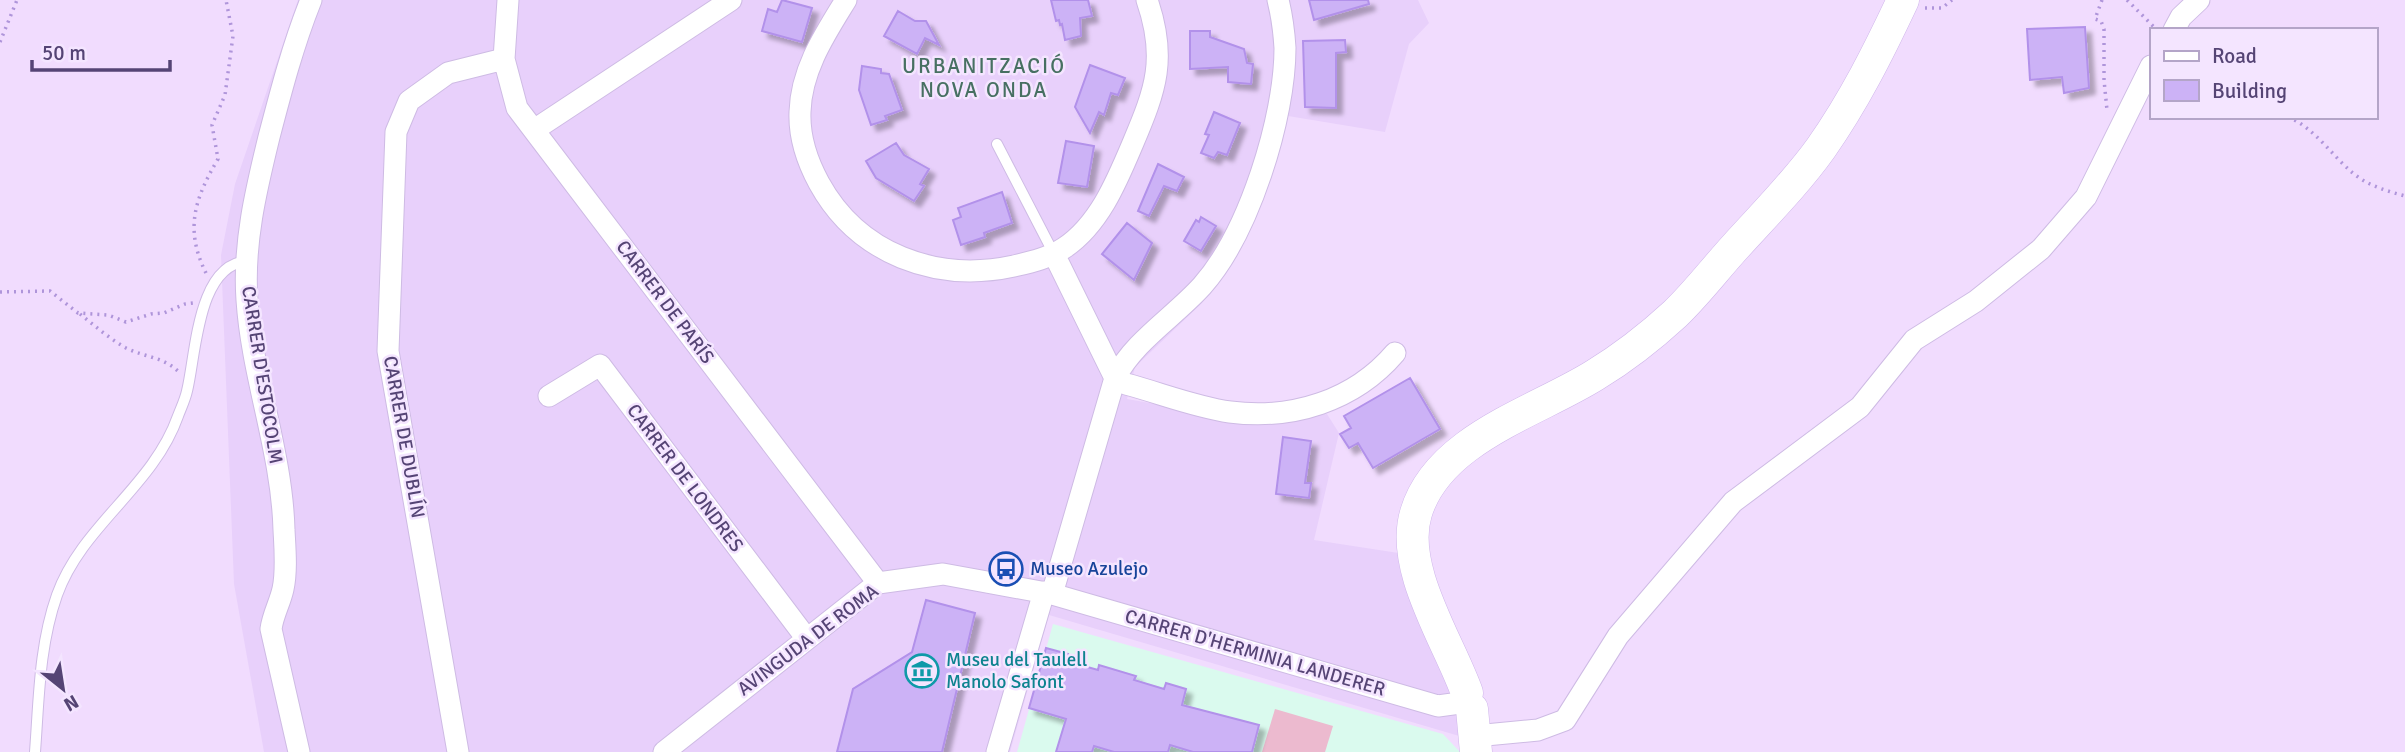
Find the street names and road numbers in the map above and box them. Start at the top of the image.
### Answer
street label: CARRER DE PARÍS [611,236,719,368]
street label: CARRER D'ESTOCOLM [236,284,288,466]
street label: CARRER DE DUBLÍN [378,354,430,520]
street label: CARRER DE LONDRES [621,399,749,557]
street label: AVINGUDA DE ROMA [733,579,884,701]
street label: CARRER D'HERMINIA LANDERER [1122,604,1388,702]

